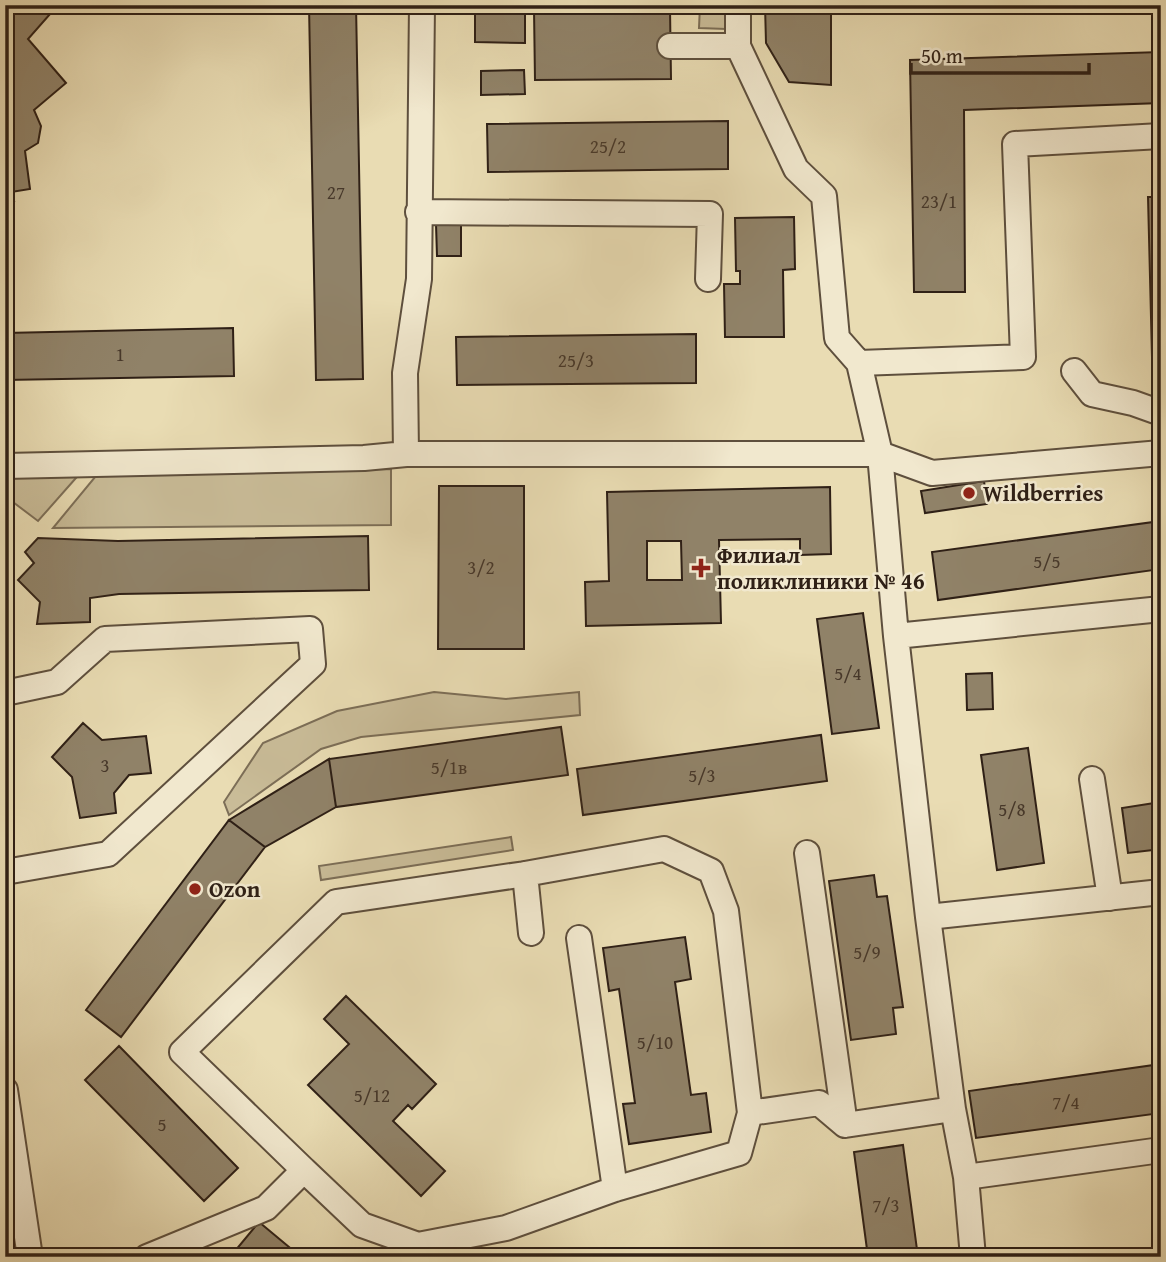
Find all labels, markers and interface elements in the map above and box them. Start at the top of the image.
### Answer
scale bar [911,32,1089,76]
text: 50 m [921,40,963,71]
house number: 25/2 [590,132,626,160]
house number: 27 [327,178,345,206]
house number: 23/1 [921,187,957,215]
house number: 1 [115,340,125,368]
house number: 25/3 [558,346,594,374]
place label: Wildberries [983,476,1103,509]
marker: Wildberries [961,485,977,501]
place label: Филиал поликлиники № 46 [717,538,925,597]
house number: 5/5 [1033,547,1061,575]
house number: 3/2 [467,553,495,581]
marker: Филиал поликлиники № 46 [691,558,711,578]
house number: 5/4 [834,659,862,687]
house number: 3 [100,751,110,779]
house number: 5/1в [431,753,467,781]
house number: 5/3 [688,761,716,789]
house number: 5/8 [998,795,1026,823]
place label: Ozon [209,872,261,905]
marker: Ozon [187,881,203,897]
house number: 5/9 [853,938,881,966]
house number: 5/10 [637,1028,673,1056]
house number: 5/12 [354,1081,390,1109]
house number: 7/4 [1052,1088,1080,1116]
house number: 5 [157,1110,167,1138]
house number: 7/3 [872,1191,900,1219]

